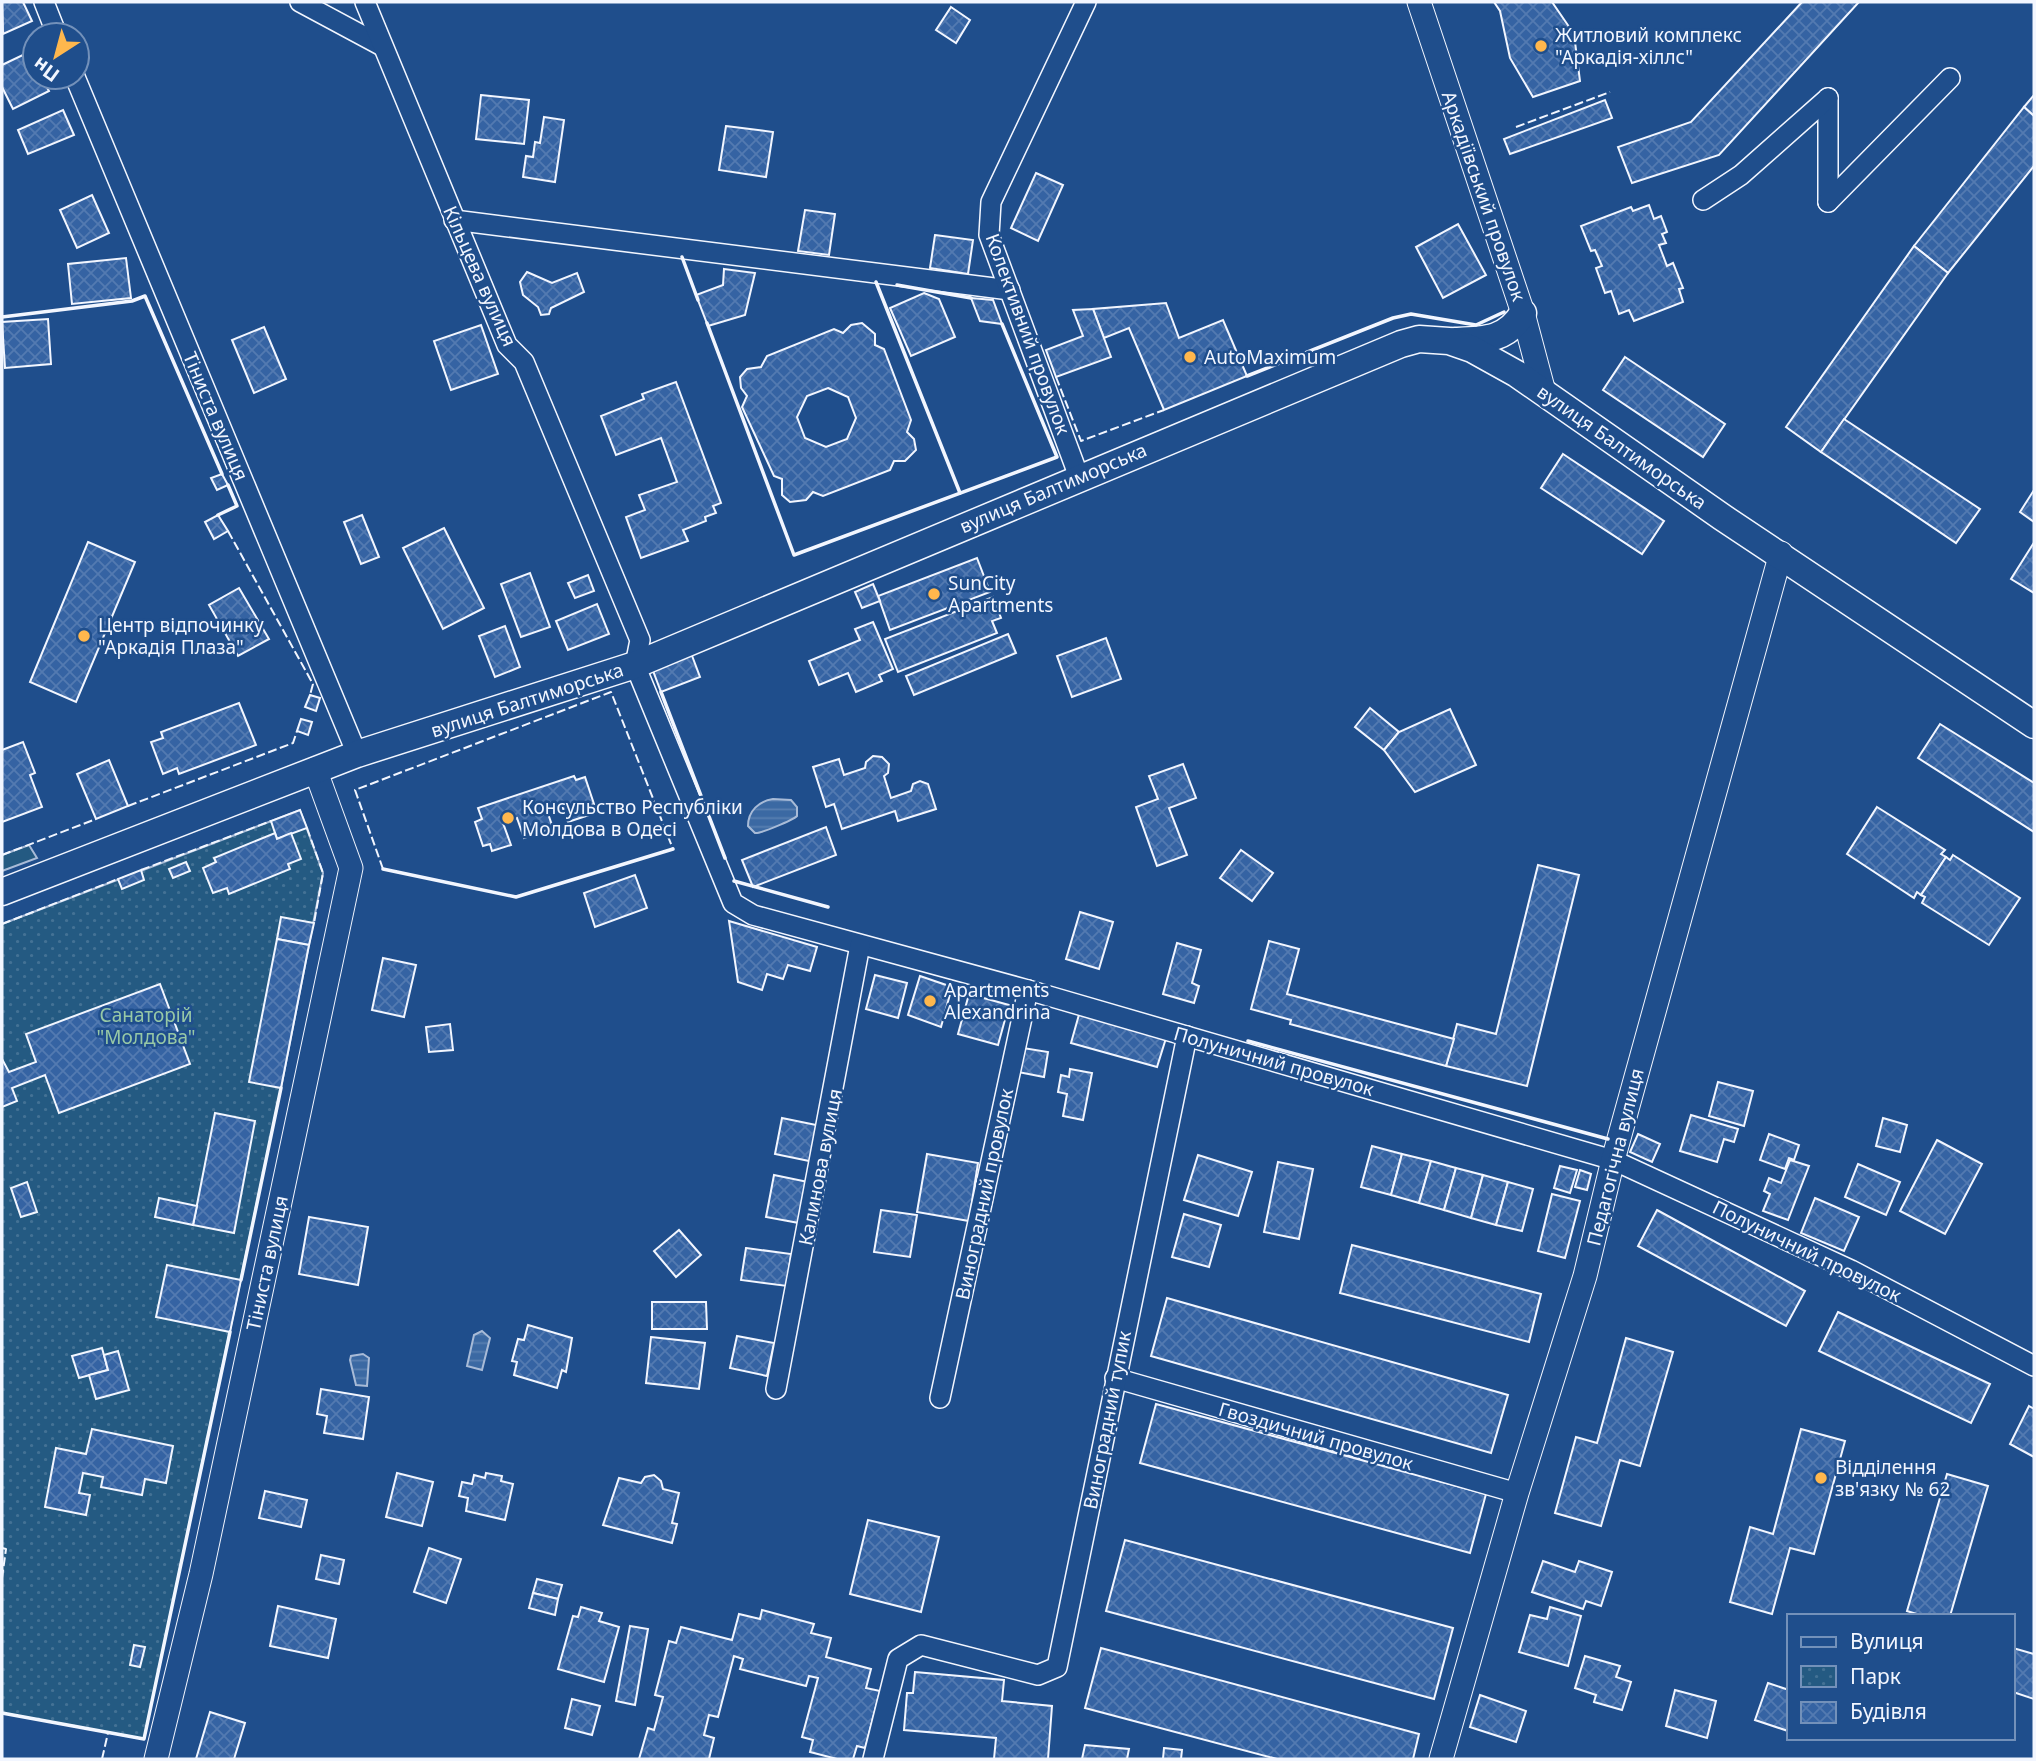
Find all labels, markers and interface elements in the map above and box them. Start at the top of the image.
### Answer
north arrow [21,21,91,91]
place label: Житловий комплекс "Аркадія-хіллс" [1555,22,1742,70]
marker: Житловий комплекс "Аркадія-хіллс" [1533,38,1549,54]
text: Пн [27,51,65,88]
street label: Аркадіївський провулок [1436,88,1532,304]
street label: Кільцева вулиця [437,202,523,350]
street label: Колективний провулок [979,230,1077,438]
place label: AutoMaximum [1204,344,1336,370]
street label: Тіниста вулиця [177,348,255,484]
marker: AutoMaximum [1182,349,1198,365]
street label: вулиця Балтиморська [1532,379,1712,515]
street label: вулиця Балтиморська [955,437,1151,539]
place label: SunCity Apartments [948,570,1053,618]
marker: SunCity Apartments [926,586,942,602]
place label: Центр відпочинку "Аркадія Плаза" [98,612,264,660]
marker: Центр відпочинку "Аркадія Плаза" [76,628,92,644]
street label: вулиця Балтиморська [427,657,627,743]
place label: Консульство Республіки Молдова в Одесі [522,794,743,842]
marker: Консульство Республіки Молдова в Одесі [500,810,516,826]
place label: Apartments Alexandrina [944,977,1051,1025]
marker: Apartments Alexandrina [922,993,938,1009]
park label: Санаторій "Молдова" [96,1002,196,1050]
street label: Полуничний провулок [1171,1020,1377,1102]
street label: Педагогічна вулиця [1580,1066,1650,1248]
street label: Калинова вулиця [792,1086,848,1248]
street label: Виноградний провулок [949,1086,1019,1302]
street label: Тіниста вулиця [240,1193,294,1333]
street label: Полуничний провулок [1708,1194,1906,1308]
street label: Виноградний тупик [1077,1329,1137,1511]
street label: Гвоздичний провулок [1216,1396,1416,1476]
place label: Відділення зв'язку № 62 [1835,1454,1950,1502]
marker: Відділення зв'язку № 62 [1813,1470,1829,1486]
legend [1787,1614,2015,1740]
text: Вулиця [1850,1627,1924,1655]
text: Парк [1850,1662,1901,1690]
text: Будівля [1850,1697,1927,1725]

